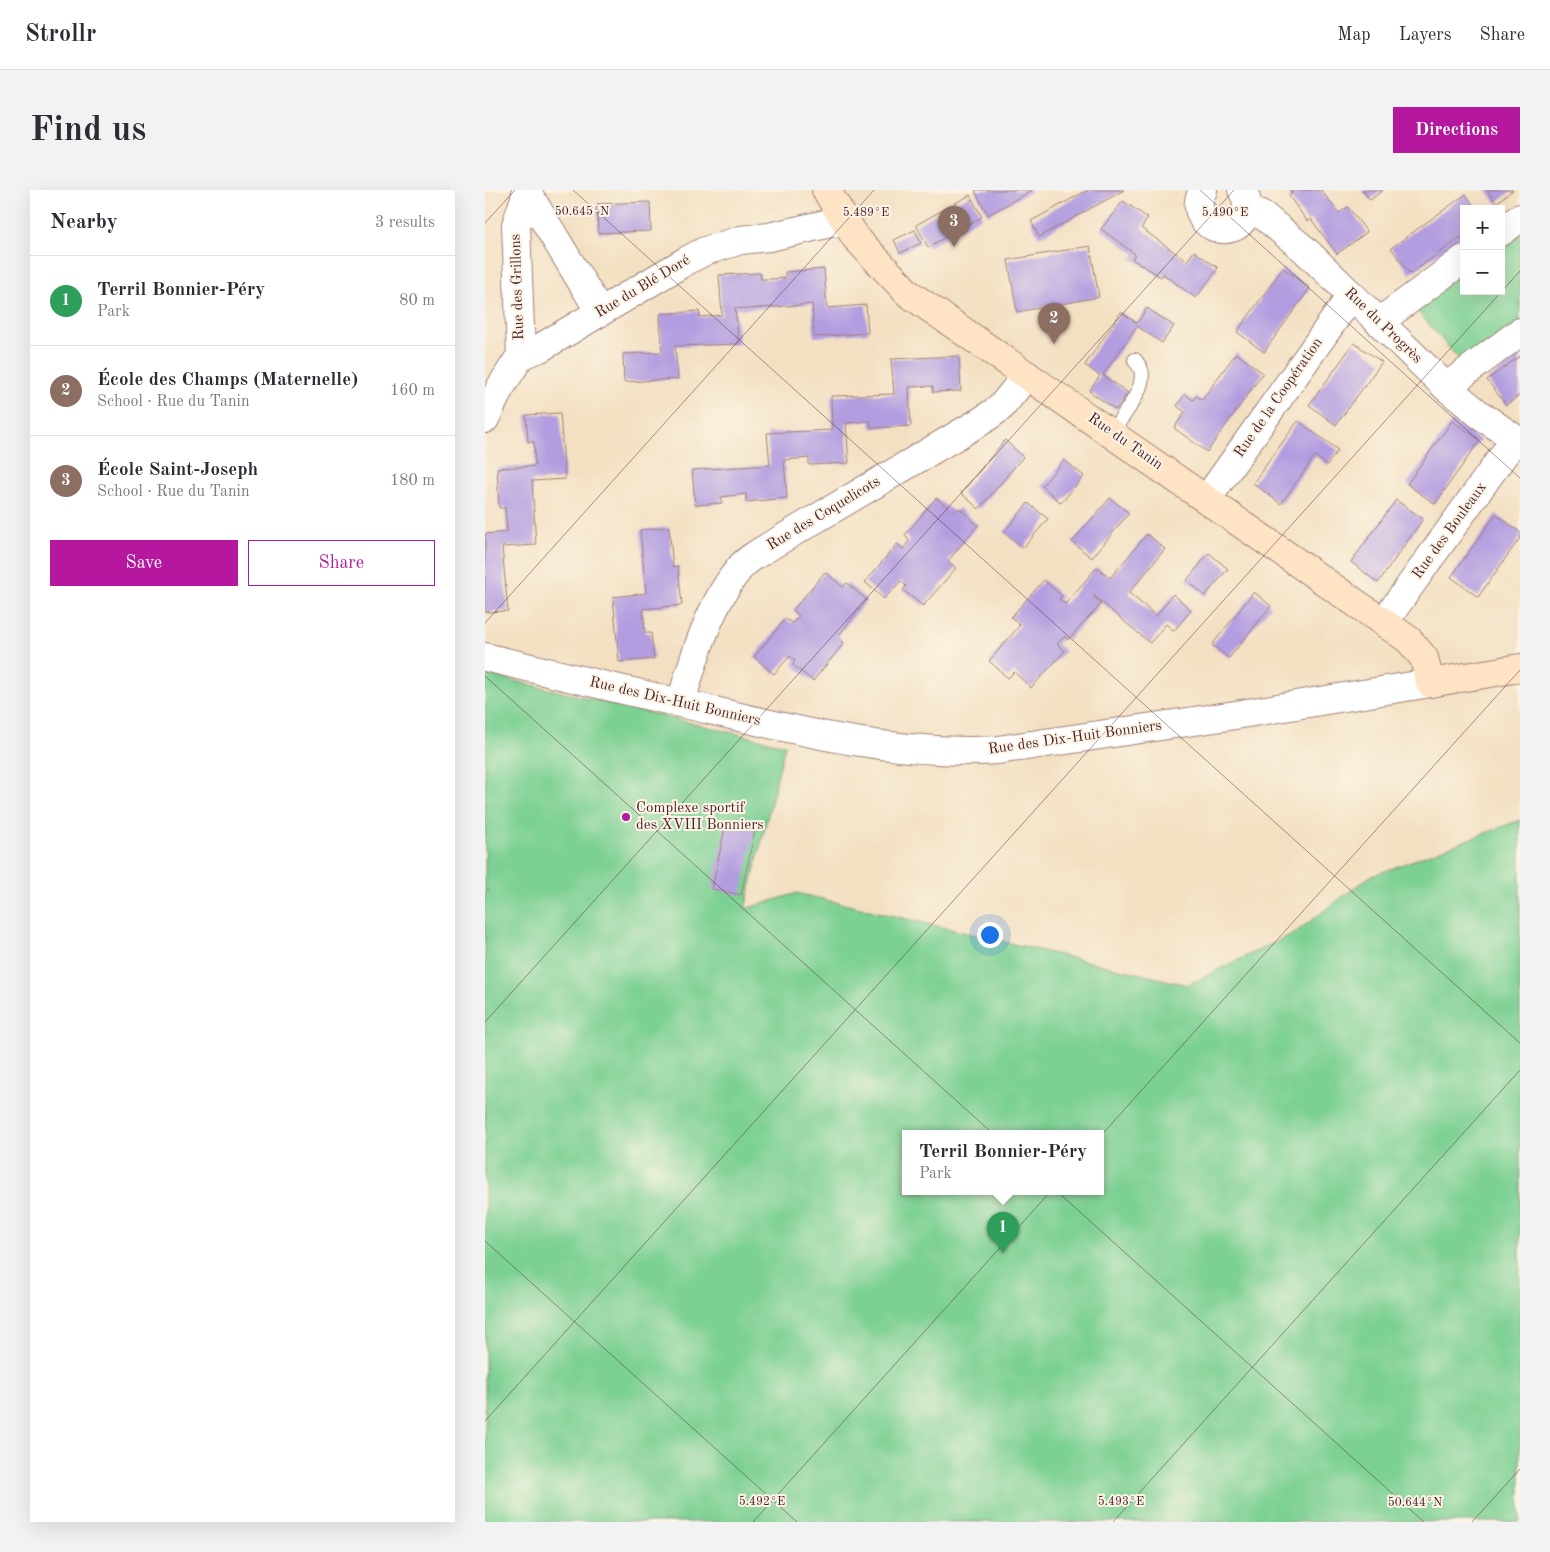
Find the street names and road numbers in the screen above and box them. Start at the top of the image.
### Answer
street label: Rue des Grillons [509,234,527,340]
street label: Rue du Blé Doré [593,253,693,321]
street label: Rue du Progrès [1341,285,1425,367]
street label: Rue de la Coopération [1232,335,1326,461]
street label: Rue du Tanin [1085,411,1165,473]
street label: Rue des Coquelicots [765,474,883,554]
street label: Rue des Bouleaux [1410,480,1490,582]
street label: Rue des Dix-Huit Bonniers [588,675,762,729]
street label: Rue des Dix-Huit Bonniers [987,718,1163,758]

